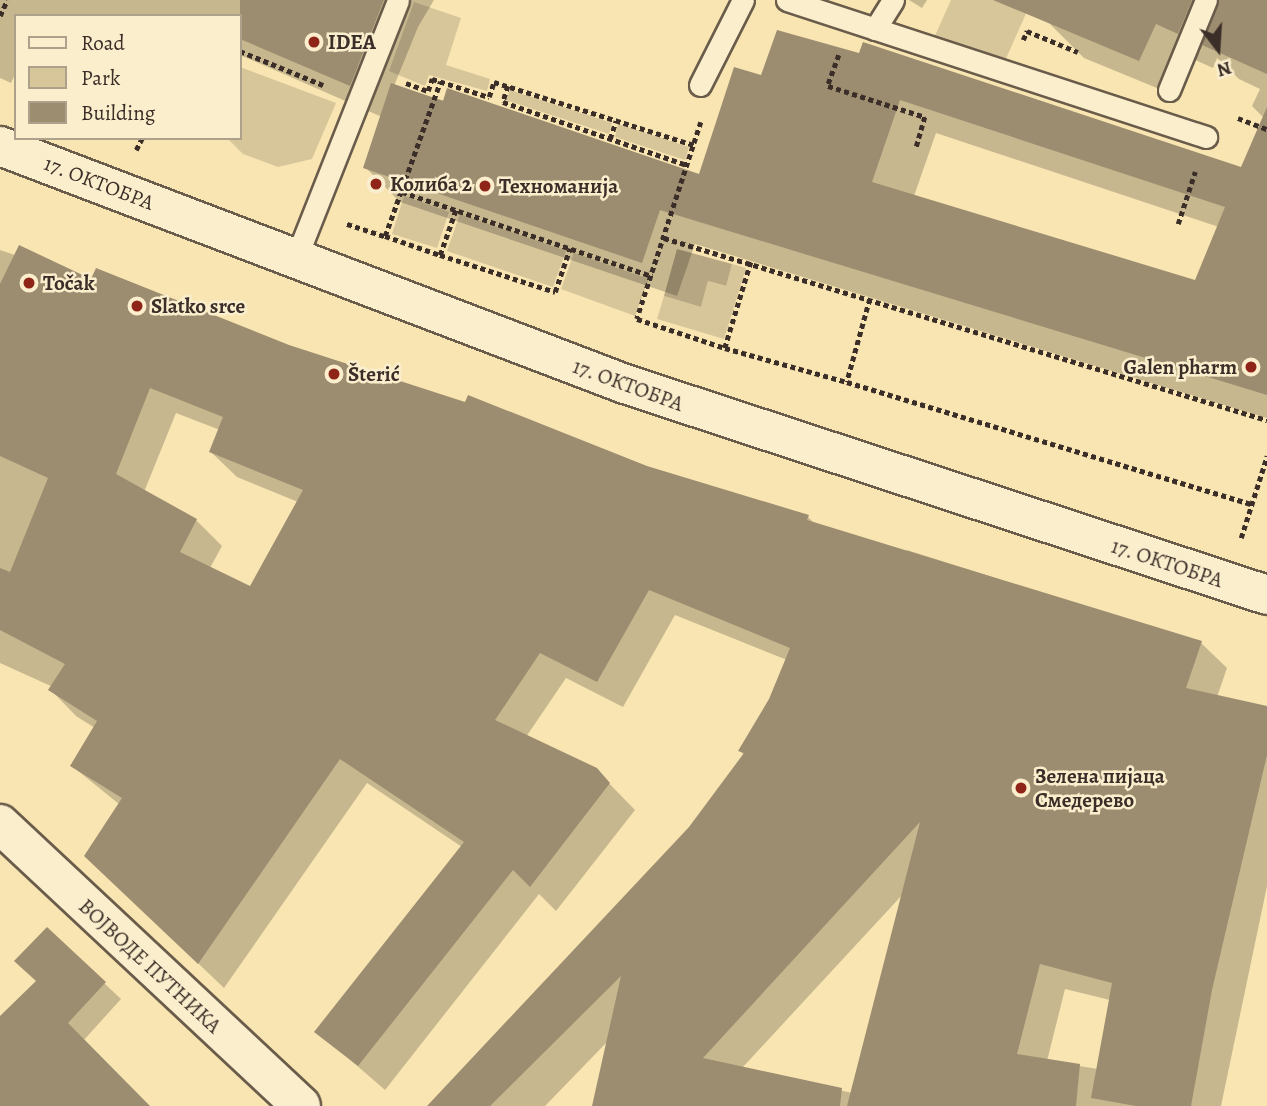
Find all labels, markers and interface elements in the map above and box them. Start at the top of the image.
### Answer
legend [14,14,242,140]
north arrow [1183,14,1253,84]
text: Road [81,29,125,57]
place label: IDEA [328,29,376,55]
marker: IDEA [306,34,322,50]
text: N [1214,55,1235,84]
text: Park [81,64,120,92]
text: Building [81,99,155,127]
street label: 17. ОКТОБРА [40,150,158,216]
place label: Колиба 2 [390,171,472,197]
place label: Техноманија [499,173,618,199]
marker: Колиба 2 [368,176,384,192]
marker: Техноманија [477,178,493,194]
place label: Točak [43,270,95,296]
marker: Točak [21,275,37,291]
place label: Slatko srce [151,293,245,319]
marker: Slatko srce [129,298,145,314]
street label: 17. ОКТОБРА [569,353,687,417]
place label: Galen pharm [1124,354,1237,380]
marker: Galen pharm [1243,359,1259,375]
place label: Šterić [348,361,400,387]
marker: Šterić [326,366,342,382]
street label: 17. ОКТОБРА [1108,533,1226,593]
place label: Зелена пијаца Смедерево [1035,763,1165,813]
marker: Зелена пијаца Смедерево [1013,780,1029,796]
street label: ВОЈВОДЕ ПУТНИКА [74,893,226,1039]

